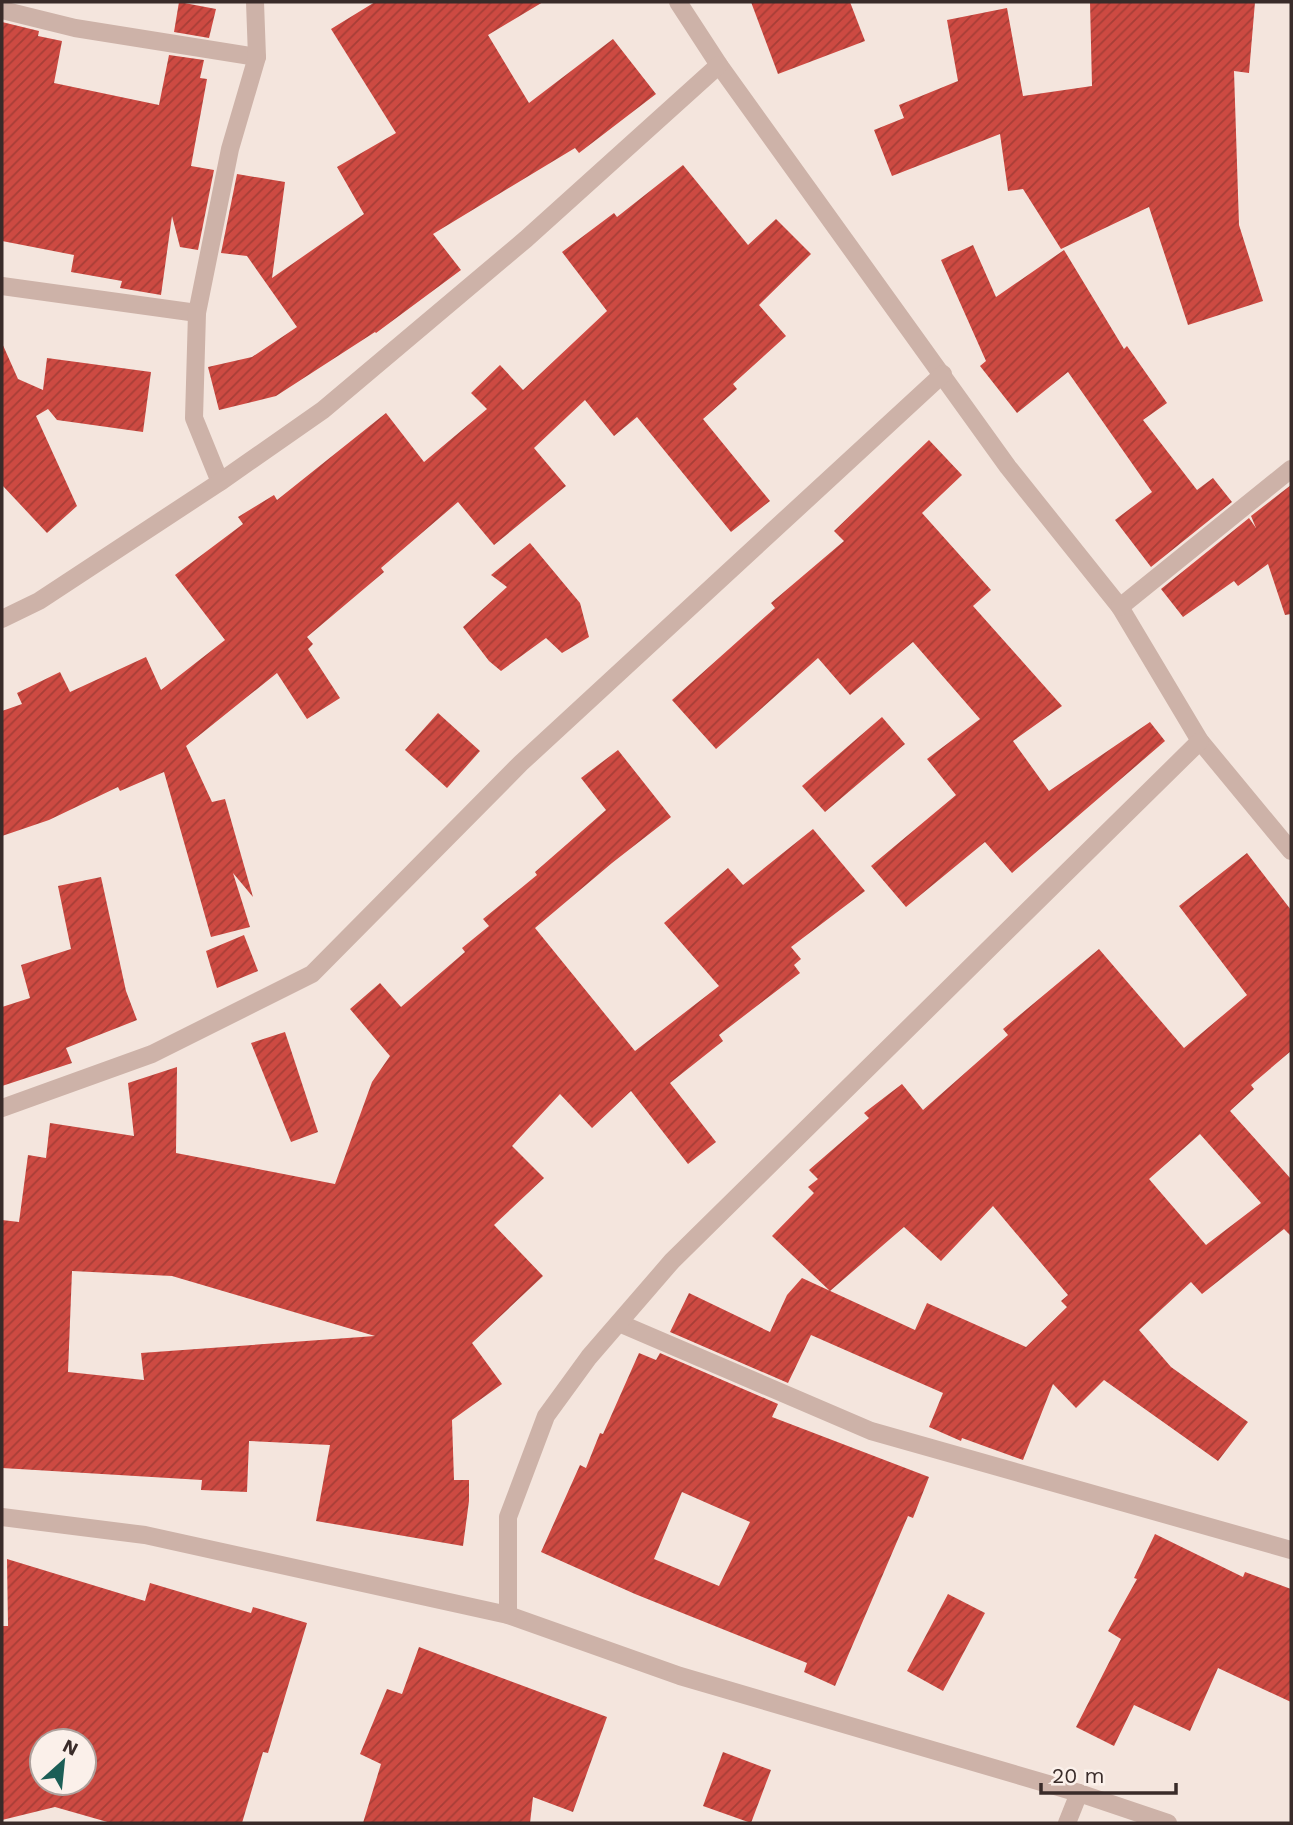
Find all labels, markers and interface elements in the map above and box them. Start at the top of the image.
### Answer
north arrow [28,1727,98,1797]
text: N [59,1734,82,1761]
scale bar [1041,1752,1176,1796]
text: 20 m [1052,1763,1104,1788]

